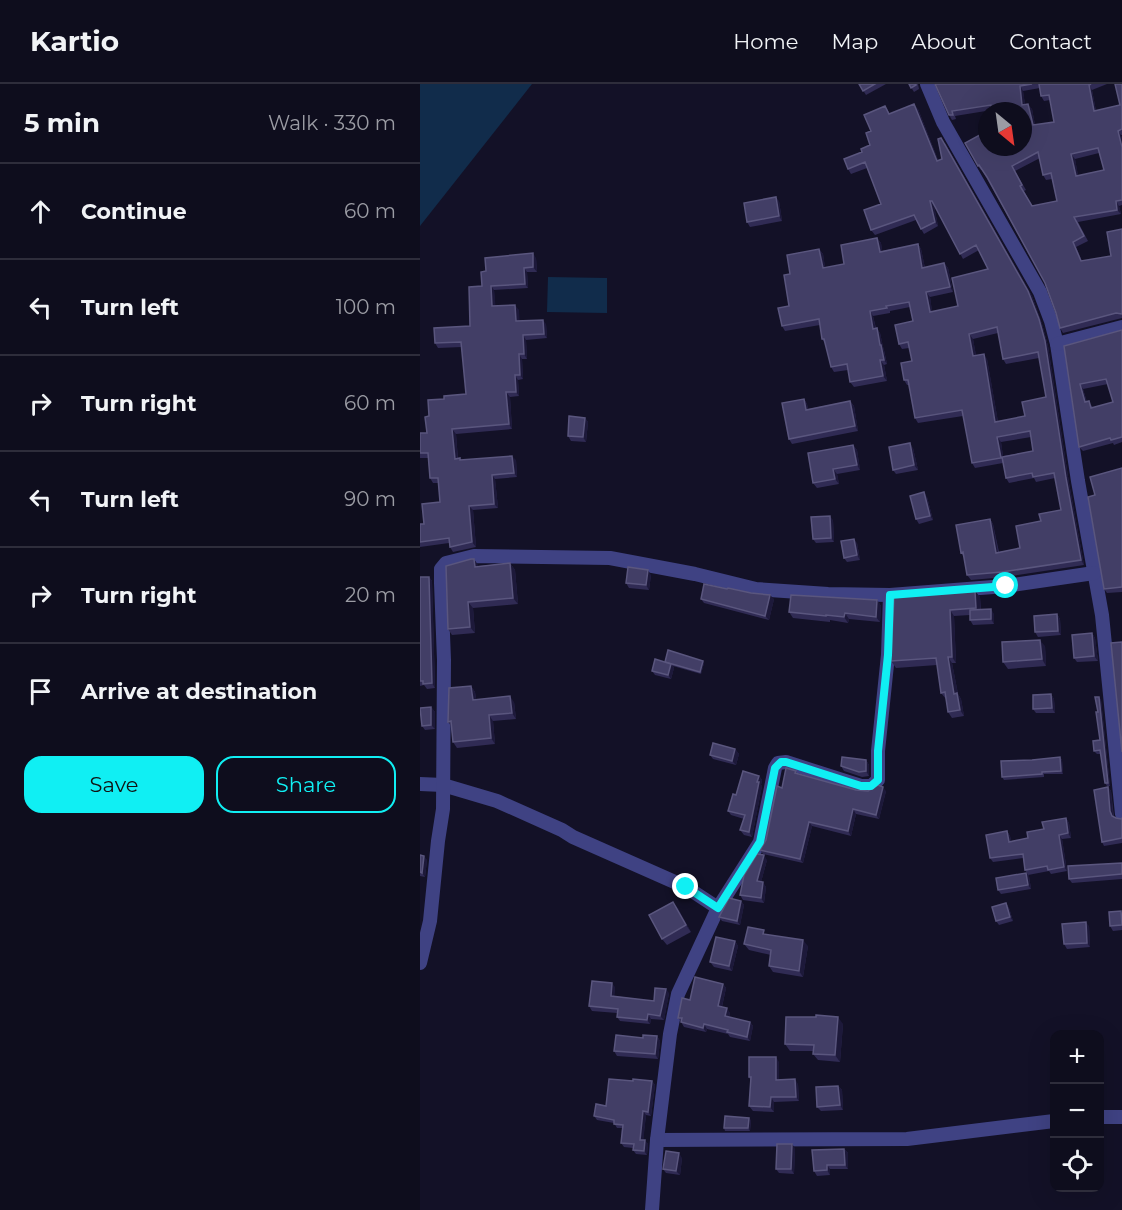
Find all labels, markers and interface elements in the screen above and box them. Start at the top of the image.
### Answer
text: Kartio [30,24,119,58]
text: Home [733,29,798,54]
text: Map [831,29,878,54]
text: About [911,29,976,54]
text: Contact [1009,29,1092,54]
north arrow [978,102,1032,156]
text: 5 min [24,107,100,139]
text: Walk · 330 m [268,111,396,135]
icon: ahead [24,195,57,228]
text: Continue [81,198,187,225]
text: 60 m [344,199,396,223]
icon: left [24,291,57,324]
text: Turn left [81,294,179,321]
text: 100 m [336,295,396,319]
icon: right [24,387,57,420]
text: Turn right [81,390,196,417]
text: 60 m [344,391,396,415]
icon: left [24,483,57,516]
text: Turn left [81,486,179,513]
text: 90 m [344,487,396,511]
route start [992,572,1018,598]
icon: right [24,579,57,612]
text: Turn right [81,582,196,609]
text: 20 m [345,583,396,607]
icon: arrive [24,675,57,708]
text: Arrive at destination [81,678,317,705]
button: Save [24,756,204,813]
button: Share [216,756,396,813]
route end [672,873,698,899]
map controls [1050,1030,1104,1192]
button: + [1050,1030,1104,1084]
button: − [1050,1084,1104,1138]
button: locate [1050,1138,1104,1192]

